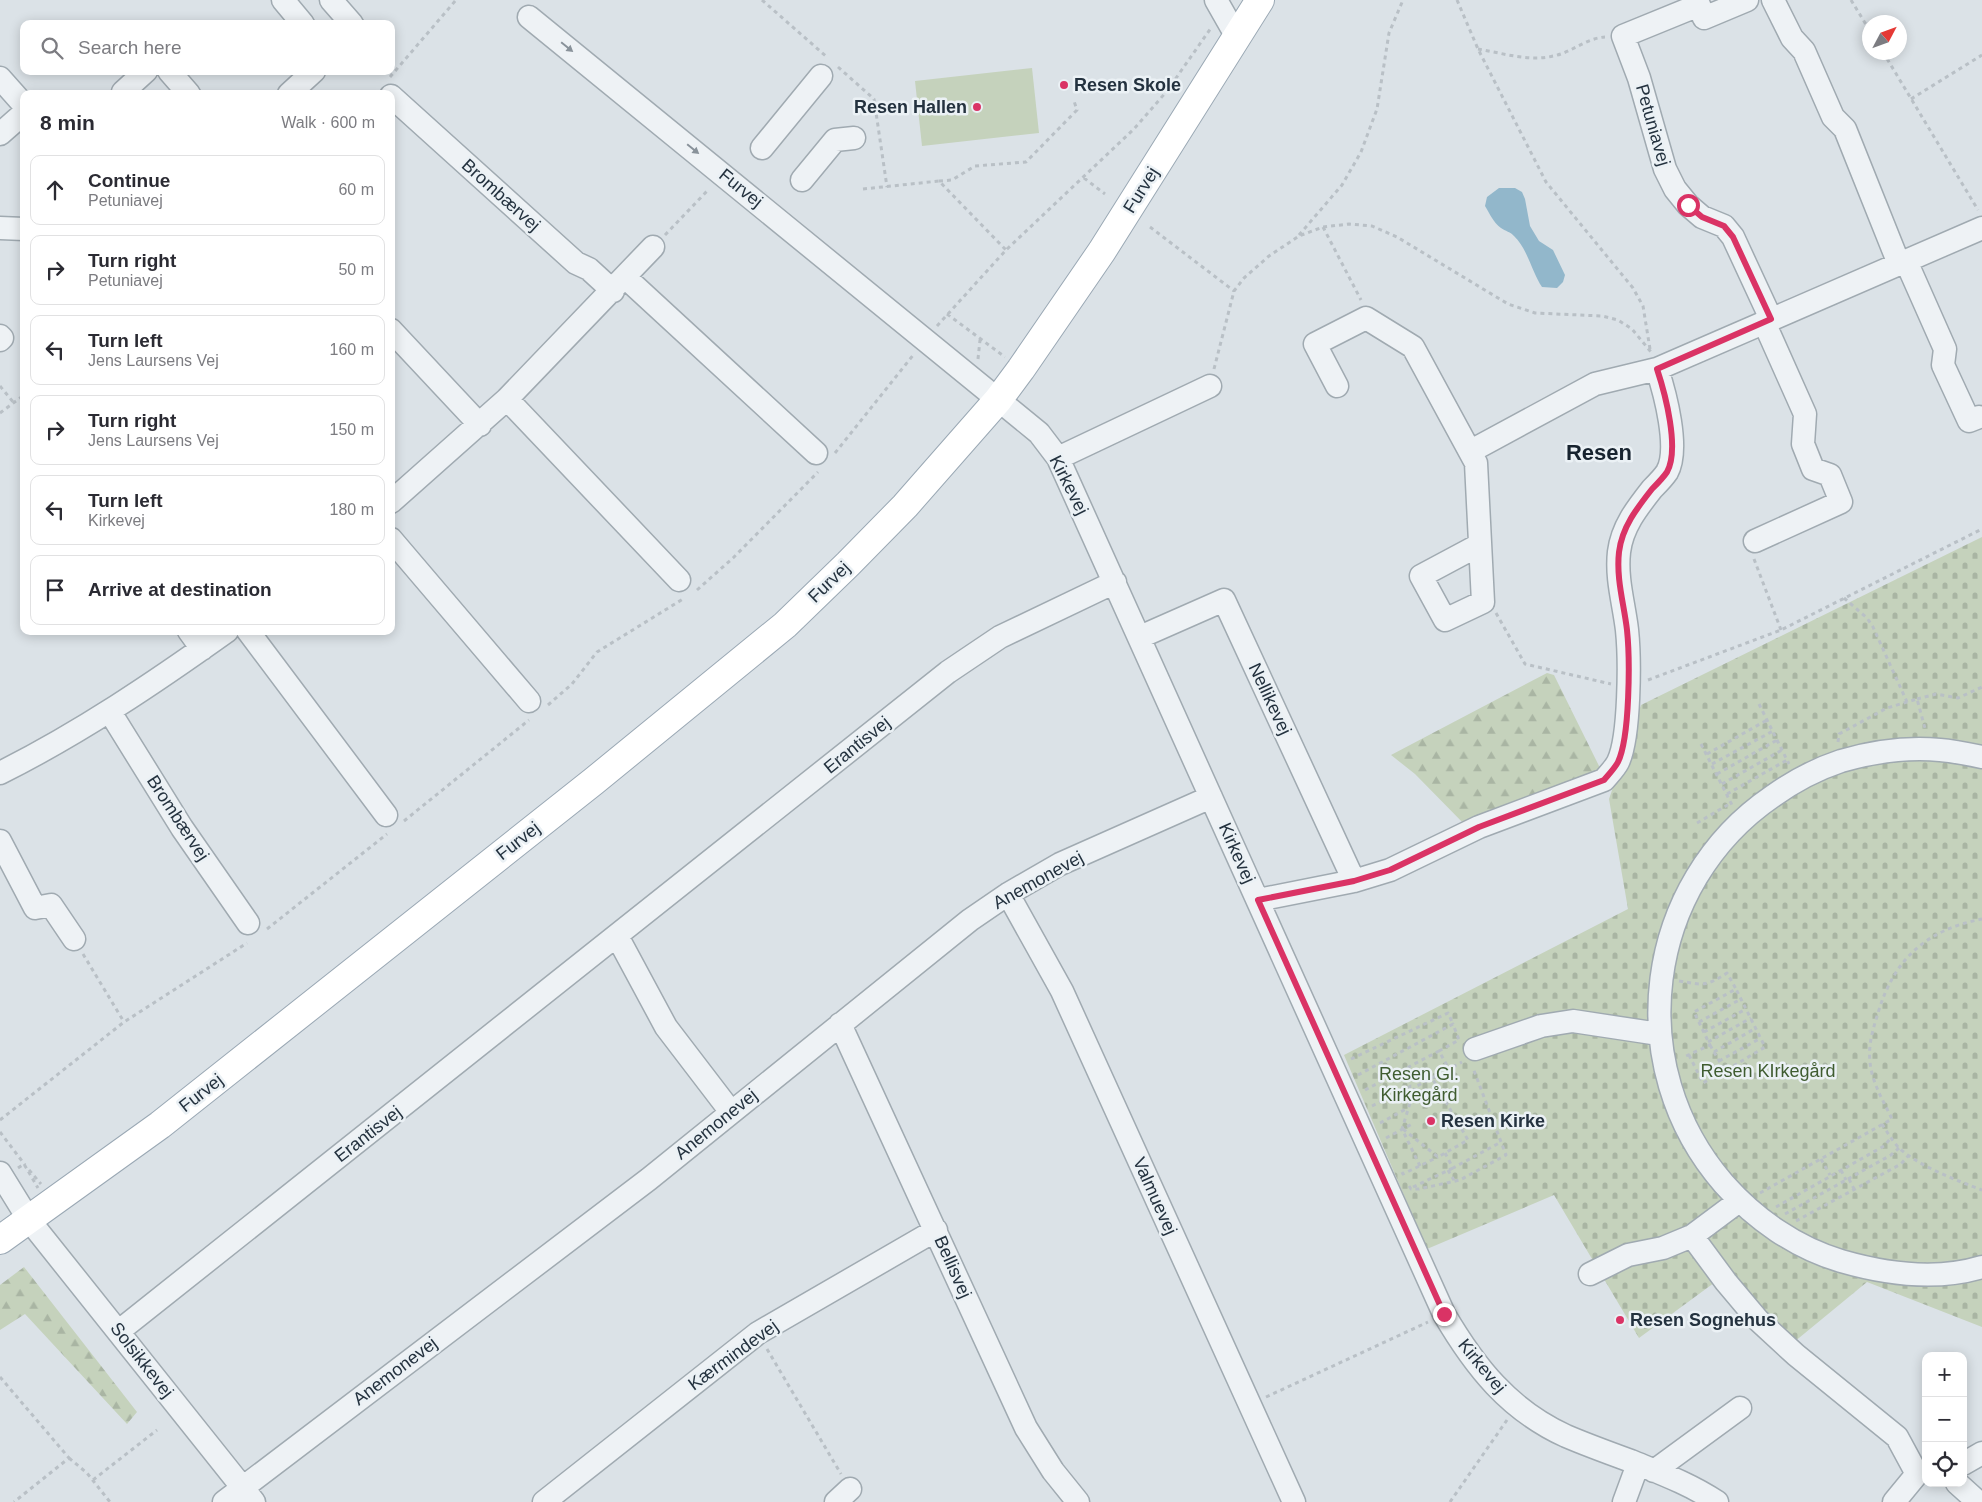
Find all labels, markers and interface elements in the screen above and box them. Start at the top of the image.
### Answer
north arrow [1862,15,1907,60]
search box [20,20,395,75]
icon: search [38,34,66,62]
text: Search here [78,37,182,58]
one-way arrow [560,42,573,53]
place label: Resen Skole [1074,75,1181,95]
marker: Resen Skole [1058,79,1070,91]
street label: Petuniavej [1632,82,1674,168]
place label: Resen Hallen [854,97,967,117]
marker: Resen Hallen [971,101,983,113]
text: 8 min [40,111,95,134]
text: Walk · 600 m [281,114,375,131]
one-way arrow [687,144,700,155]
street label: Brombærvej [458,155,544,235]
street label: Furvej [1119,163,1163,217]
street label: Furvej [715,164,767,212]
text: Continue [88,170,170,191]
icon: ahead [41,176,69,204]
text: 60 m [338,181,374,198]
text: Petuniavej [88,192,163,209]
route start [1677,194,1700,217]
text: Turn right [88,250,176,271]
icon: right [41,256,69,284]
text: 50 m [338,261,374,278]
text: Petuniavej [88,272,163,289]
text: Turn left [88,330,163,351]
icon: left [41,336,69,364]
text: 160 m [330,341,374,358]
text: Jens Laursens Vej [88,352,219,369]
text: Turn right [88,410,176,431]
icon: right [41,416,69,444]
text: 150 m [330,421,374,438]
text: Jens Laursens Vej [88,432,219,449]
district label: Resen [1566,440,1632,465]
street label: Kirkevej [1046,452,1092,518]
text: Turn left [88,490,163,511]
icon: left [41,496,69,524]
text: 180 m [330,501,374,518]
text: Kirkevej [88,512,145,529]
street label: Furvej [804,557,854,607]
icon: arrive [41,576,69,604]
text: Arrive at destination [88,579,272,600]
street label: Nellikevej [1245,660,1295,738]
street label: Erantisvej [820,712,894,778]
street label: Brombærvej [143,771,213,865]
street label: Furvej [492,818,544,864]
street label: Kirkevej [1215,820,1259,886]
street label: Anemonevej [989,847,1087,913]
park label: Resen KIrkegård [1700,1061,1836,1081]
park label: Resen Gl. Kirkegård [1379,1064,1459,1105]
street label: Furvej [175,1070,227,1116]
street label: Anemonevej [671,1085,761,1163]
street label: Erantisvej [331,1102,405,1166]
place label: Resen Kirke [1441,1111,1545,1131]
marker: Resen Kirke [1425,1115,1437,1127]
street label: Valmuevej [1129,1154,1181,1238]
street label: Bellisvej [930,1233,976,1301]
route end [1433,1303,1456,1326]
place label: Resen Sognehus [1630,1310,1776,1330]
marker: Resen Sognehus [1614,1314,1626,1326]
street label: Kærmindevej [684,1316,782,1394]
street label: Solsikkevej [106,1318,178,1402]
street label: Anemonevej [349,1333,441,1409]
street label: Kirkevej [1454,1335,1510,1397]
map controls [1922,1352,1967,1487]
button: + [1922,1352,1967,1397]
button: − [1922,1397,1967,1442]
button: locate [1922,1442,1967,1487]

